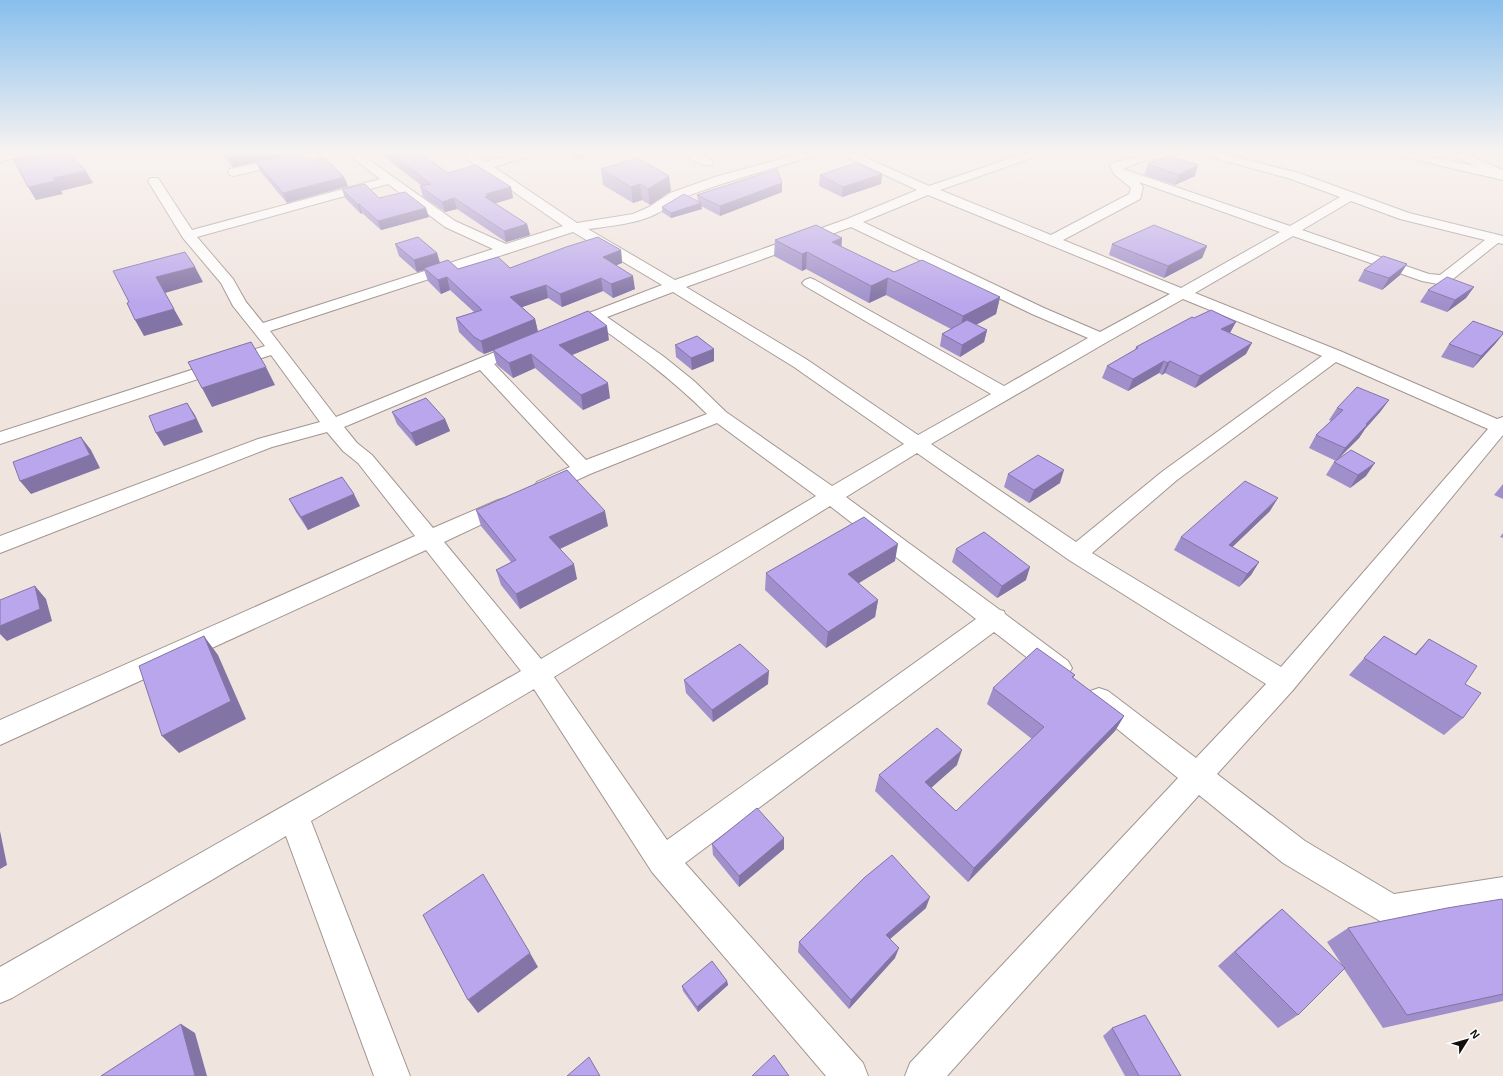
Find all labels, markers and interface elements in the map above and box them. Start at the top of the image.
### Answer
north arrow [1447,1020,1487,1060]
text: N [1468,1027,1482,1041]

